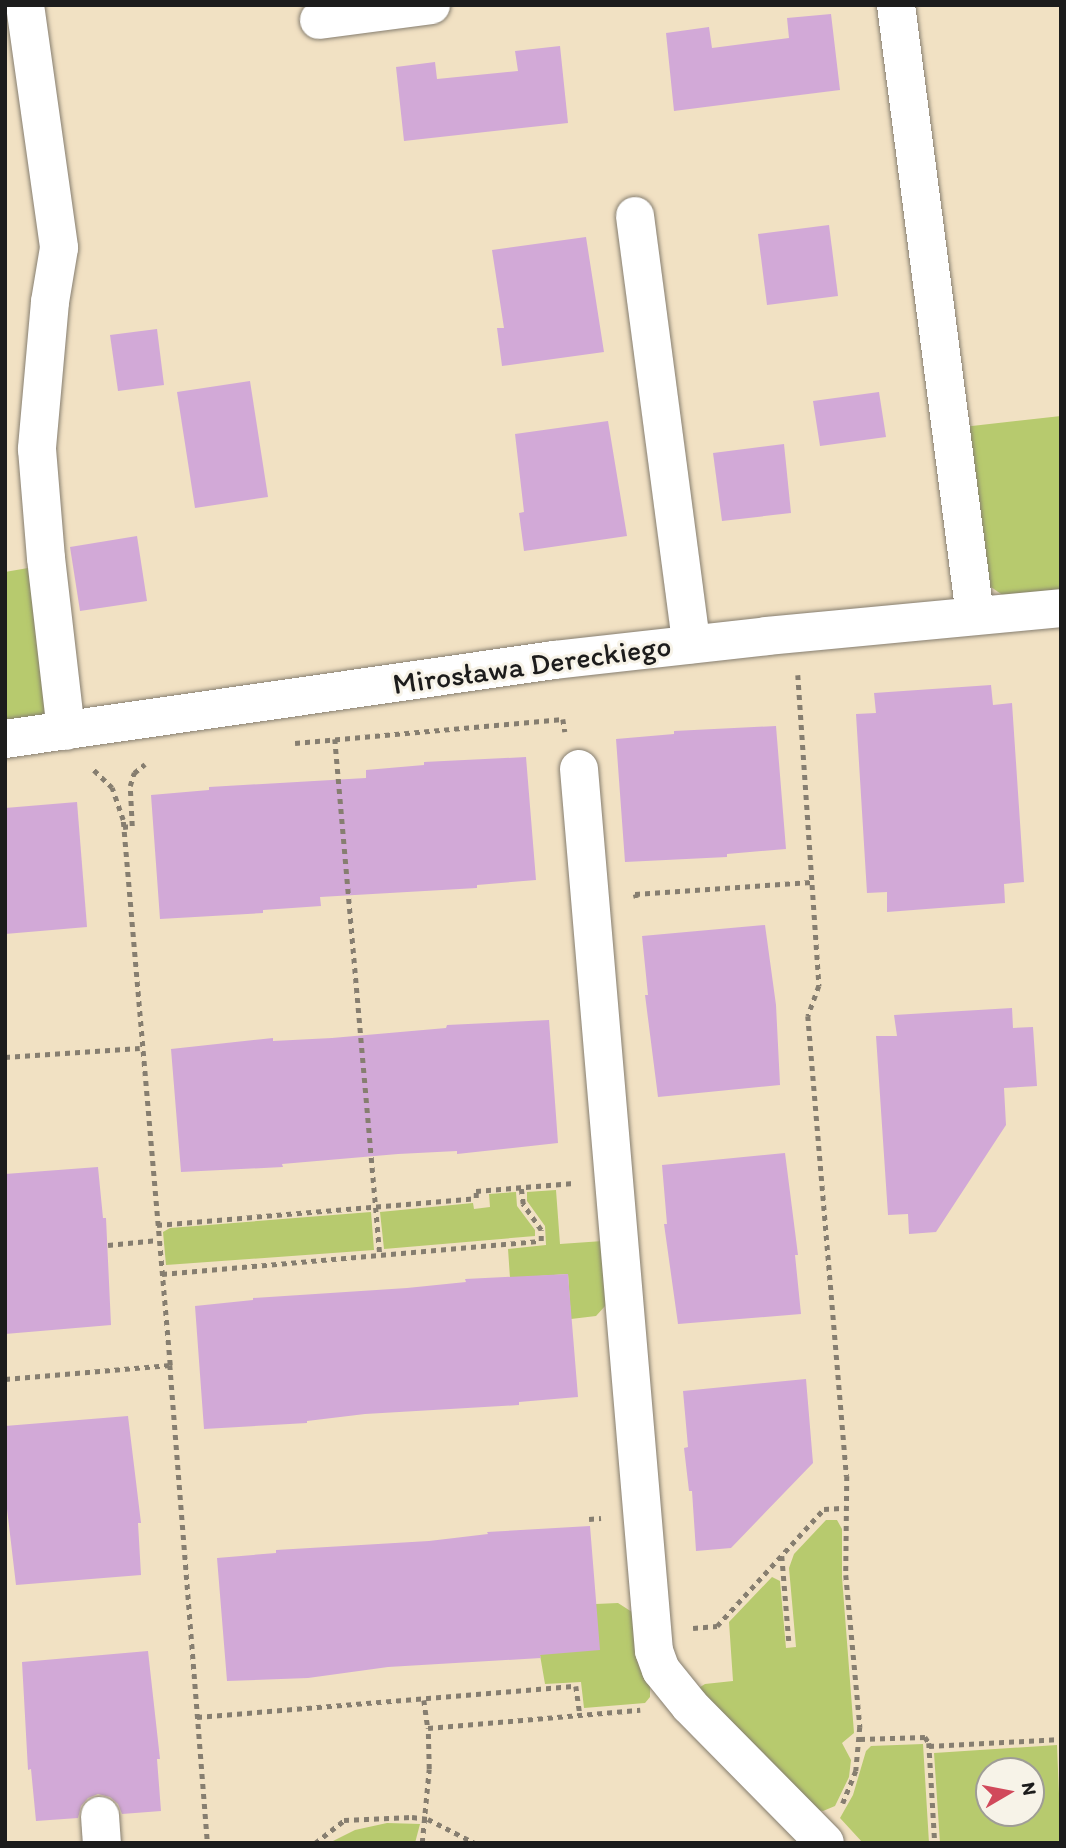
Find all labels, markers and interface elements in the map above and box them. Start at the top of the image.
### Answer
street label: Mirosława Dereckiego [390,628,674,702]
north arrow [975,1757,1045,1827]
text: N [1017,1780,1042,1797]

